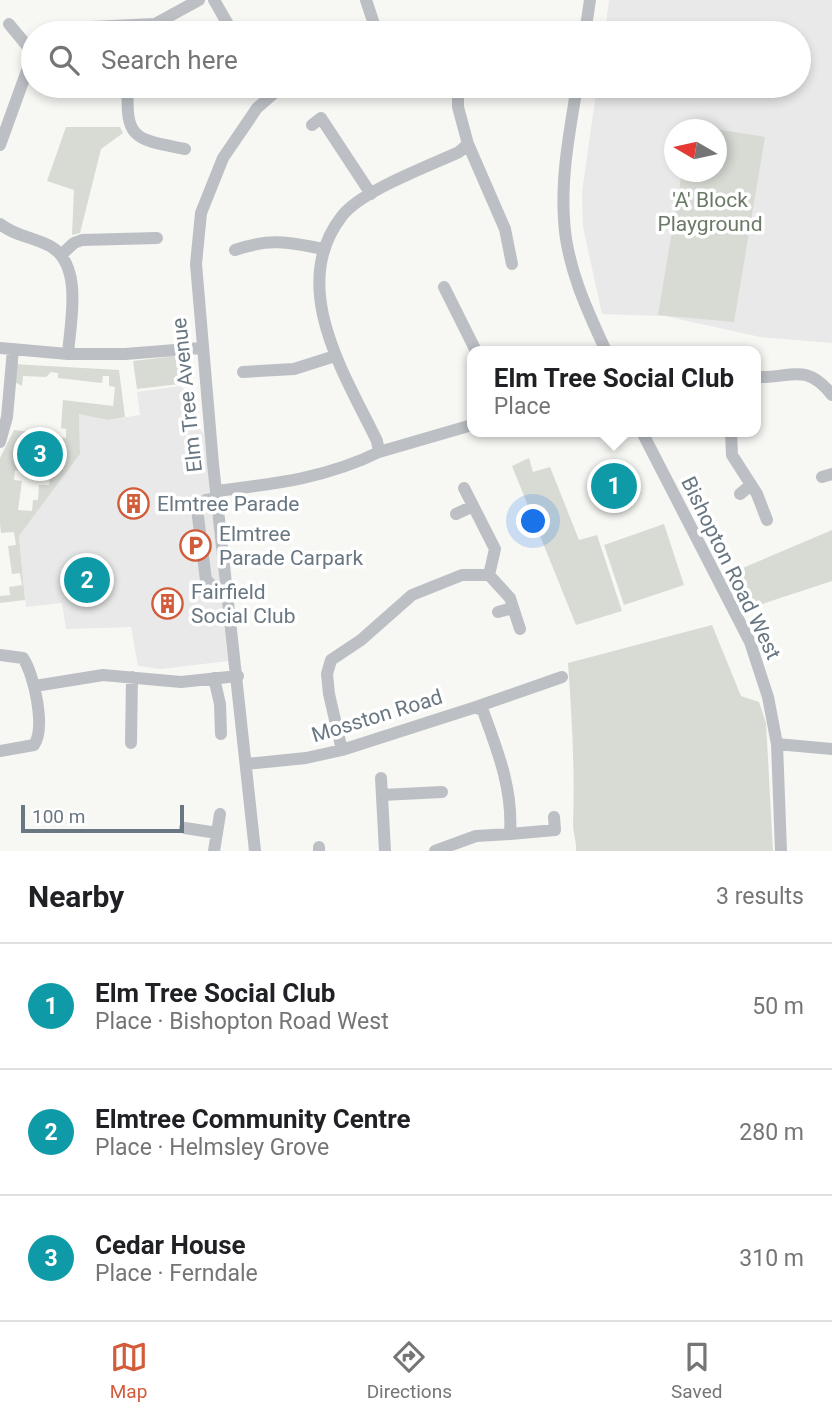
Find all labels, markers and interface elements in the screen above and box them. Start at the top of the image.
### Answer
search box [21,21,811,98]
icon: search [45,41,83,79]
text: Search here [101,45,238,75]
north arrow [664,119,727,182]
park label: 'A' Block Playground [657,188,763,236]
street label: Elm Tree Avenue [167,317,207,473]
popup [467,346,761,437]
text: Elm Tree Social Club [494,363,734,393]
text: Place [494,393,551,420]
pin: 3 [17,428,63,480]
pin: 1 [591,460,637,512]
street label: Bishopton Road West [676,473,786,663]
building icon: Elmtree Parade [117,487,151,521]
place label: Elmtree Parade [157,492,299,516]
your location [516,504,550,538]
place label: Elmtree Parade Carpark [219,522,363,570]
parking icon: Elmtree Parade Carpark [179,529,213,563]
pin: 2 [64,554,110,606]
place label: Fairfield Social Club [191,580,295,628]
building icon: Fairfield Social Club [151,587,185,621]
street label: Mosston Road [309,685,445,747]
scale bar [21,802,184,834]
text: 100 m [32,805,85,828]
text: Nearby [28,879,124,914]
text: 3 results [716,883,804,910]
text: Elm Tree Social Club [95,978,335,1008]
text: 1 [44,993,58,1020]
text: 50 m [752,993,804,1020]
text: Place · Bishopton Road West [95,1008,389,1035]
text: Elmtree Community Centre [95,1104,411,1134]
text: 2 [44,1119,58,1146]
text: 280 m [739,1119,804,1146]
text: Place · Helmsley Grove [95,1134,329,1161]
text: Cedar House [95,1230,246,1260]
text: 3 [44,1245,58,1272]
text: 310 m [739,1245,804,1272]
text: Place · Ferndale [95,1260,258,1287]
tab: Map [110,1338,148,1403]
tab: Directions [367,1338,452,1403]
tab: Saved [671,1338,722,1403]

